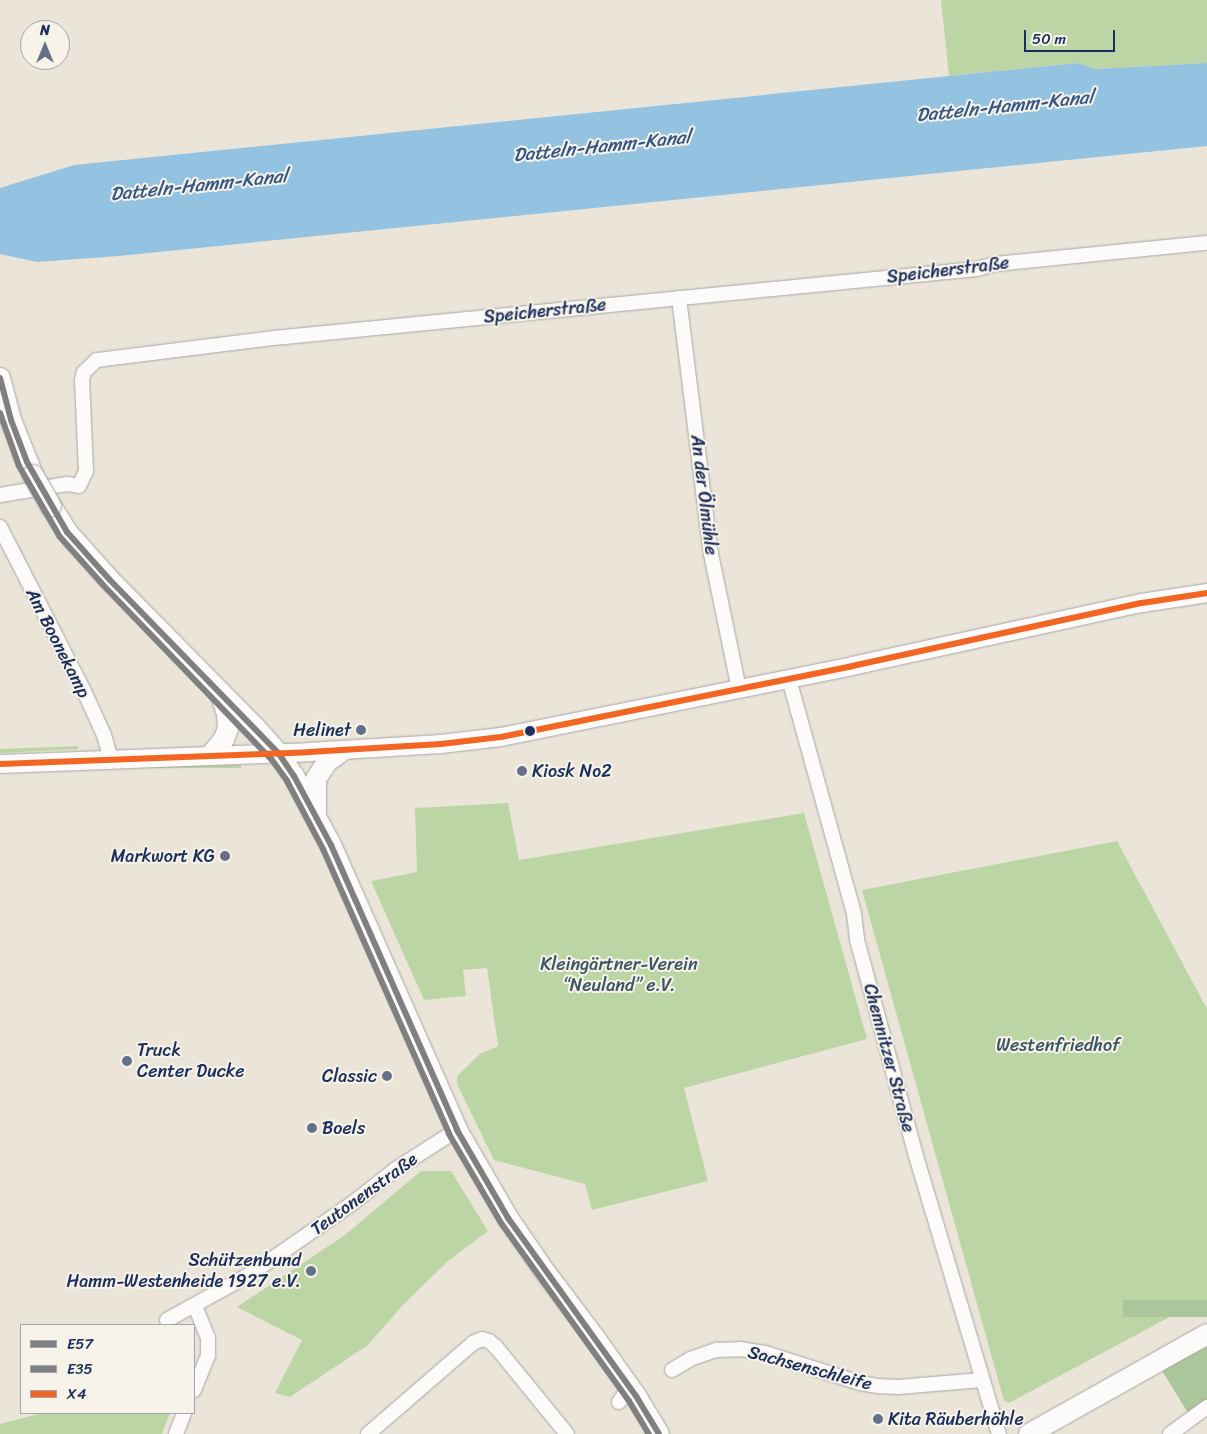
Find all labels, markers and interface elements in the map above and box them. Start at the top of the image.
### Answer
text: N [40,18,50,43]
north arrow [20,20,70,70]
scale bar [1027,20,1118,52]
text: 50 m [1032,26,1066,52]
water label: Datteln-Hamm-Kanal [915,85,1095,127]
water label: Datteln-Hamm-Kanal [512,125,692,167]
water label: Datteln-Hamm-Kanal [109,164,289,206]
street label: Speicherstraße [886,252,1010,288]
street label: Speicherstraße [483,294,607,328]
street label: An der Ölmühle [686,434,722,556]
street label: Am Boonekamp [21,585,95,701]
place label: Helinet [293,719,351,741]
marker: Helinet [355,724,367,736]
unlabelled marker [525,726,535,736]
place label: Kiosk No2 [532,760,612,782]
marker: Kiosk No2 [516,765,528,777]
place label: Markwort KG [111,845,215,867]
marker: Markwort KG [219,850,231,862]
park label: Kleingärtner-Verein “Neuland” e.V. [540,954,698,996]
street label: Chemnitzer Straße [859,981,919,1135]
park label: Westenfriedhof [996,1034,1120,1056]
place label: Truck Center Ducke [137,1040,245,1082]
marker: Truck Center Ducke [121,1055,133,1067]
place label: Classic [322,1065,377,1087]
marker: Classic [381,1070,393,1082]
place label: Boels [322,1117,365,1139]
marker: Boels [306,1122,318,1134]
street label: Teutonenstraße [307,1148,421,1240]
place label: Schützenbund Hamm-Westenheide 1927 e.V. [67,1250,301,1292]
marker: Schützenbund Hamm-Westenheide 1927 e.V. [305,1265,317,1277]
legend [20,1324,195,1414]
text: E57 [67,1331,93,1357]
street label: Sachsenschleife [746,1341,874,1395]
text: E35 [67,1356,93,1382]
text: X4 [67,1381,86,1407]
place label: Kita Räuberhöhle [888,1408,1023,1430]
marker: Kita Räuberhöhle [872,1413,884,1425]

